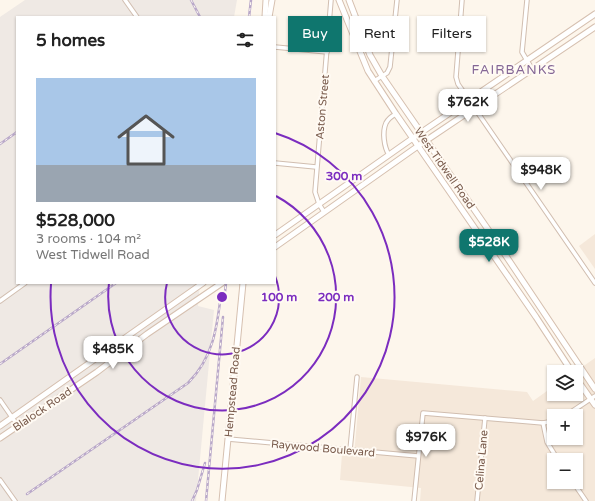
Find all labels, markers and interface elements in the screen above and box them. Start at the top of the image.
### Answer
chip: Buy [288,16,342,52]
chip: Rent [350,16,409,52]
chip: Filters [417,16,486,52]
icon: filters [234,29,256,51]
text: 5 homes [36,30,105,51]
district label: FAIRBANKS [472,62,556,78]
street label: Aston Street [313,74,332,140]
pin: $762K [440,89,496,123]
text: $762K [447,94,489,110]
icon: home [110,104,182,176]
street label: West Tidwell Road [412,125,478,211]
pin: $948K [513,157,569,191]
text: $948K [520,162,562,178]
text: 300 m [326,169,362,183]
text: $528,000 [36,210,115,231]
pin: $528K [461,229,517,263]
text: 3 rooms · 104 m² [36,231,141,247]
text: $528K [468,234,510,250]
text: West Tidwell Road [36,247,150,263]
centre of rings [215,290,229,304]
text: 100 m [261,290,297,304]
text: 200 m [318,290,354,304]
pin: $485K [85,336,141,370]
text: $485K [92,341,134,357]
street label: Hempstead Road [222,346,243,438]
map controls [547,365,583,489]
button: layers [547,365,583,401]
street label: Blalock Road [10,385,74,434]
button: + [547,409,583,445]
pin: $976K [398,424,454,458]
text: $976K [405,429,447,445]
street label: Celina Lane [472,429,491,491]
street label: Raywood Boulevard [270,437,376,460]
button: − [547,453,583,489]

